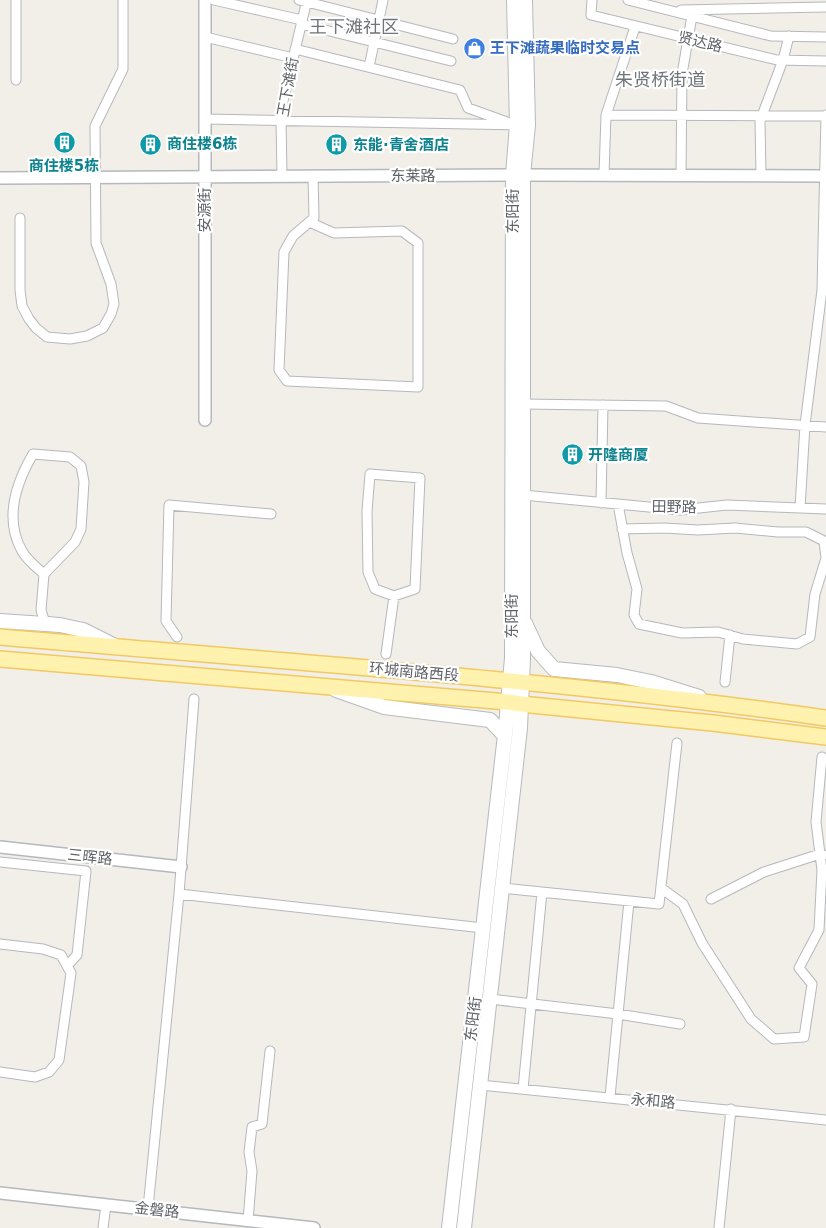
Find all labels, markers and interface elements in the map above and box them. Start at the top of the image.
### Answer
district label: 王下滩社区 [309,16,399,37]
street label: 贤达路 [676,28,724,56]
shop icon: 王下滩蔬果临时交易点 [462,36,486,60]
place label: 王下滩蔬果临时交易点 [490,39,640,57]
street label: 王下滩街 [274,56,302,118]
district label: 朱贤桥街道 [615,69,705,90]
building icon: 商住楼5栋 [52,131,76,155]
building icon: 商住楼6栋 [139,132,163,156]
building icon: 东能·青舍酒店 [325,133,349,157]
place label: 商住楼6栋 [167,135,237,153]
place label: 东能·青舍酒店 [353,136,449,154]
place label: 商住楼5栋 [29,157,99,175]
street label: 东莱路 [390,167,436,185]
street label: 安源街 [196,187,214,233]
street label: 东阳街 [504,188,522,234]
building icon: 开隆商厦 [560,443,584,467]
place label: 开隆商厦 [588,446,648,464]
street label: 田野路 [651,498,697,516]
street label: 东阳街 [503,593,521,639]
street label: 环城南路西段 [368,659,460,685]
street label: 三晖路 [67,846,113,868]
street label: 东阳街 [461,996,485,1042]
street label: 永和路 [630,1090,676,1112]
street label: 金磐路 [134,1199,180,1221]

